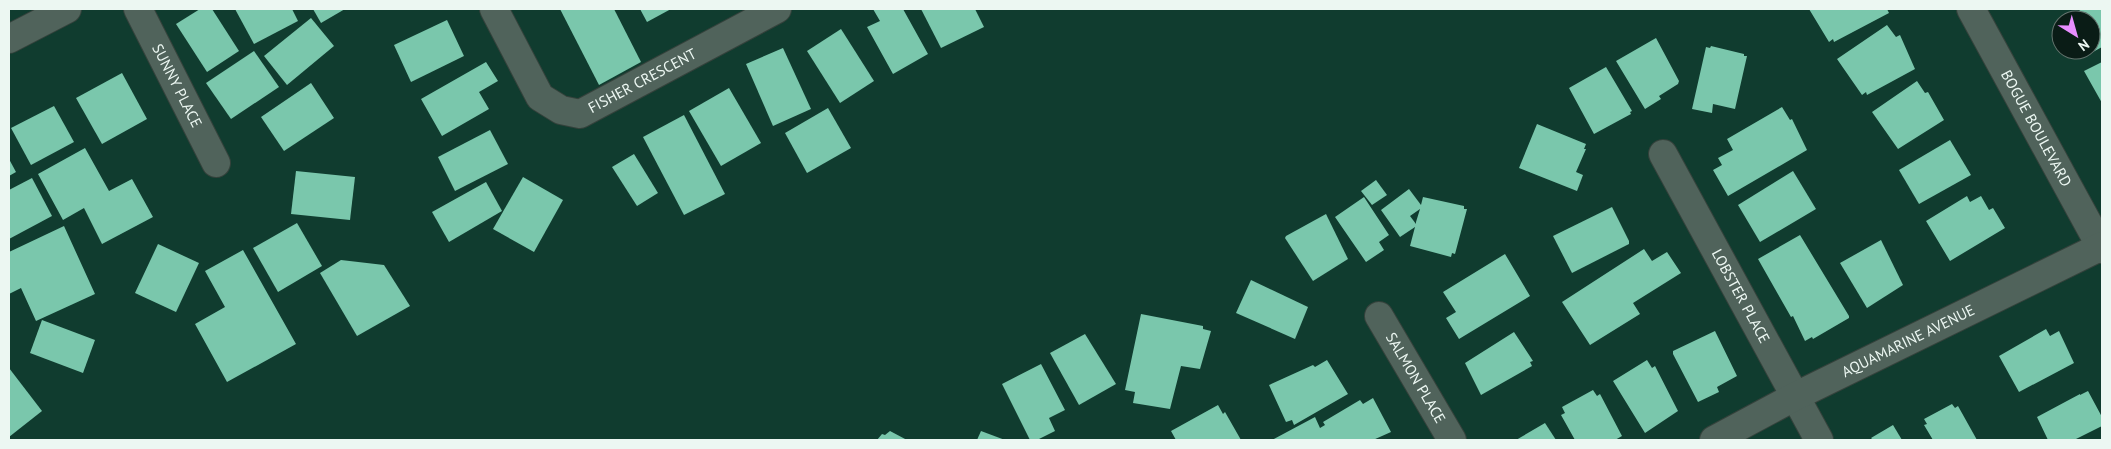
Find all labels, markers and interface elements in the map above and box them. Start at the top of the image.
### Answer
north arrow [2051,10,2101,60]
text: N [2075,35,2093,55]
street label: SUNNY PLACE [148,40,206,130]
street label: FISHER CRESCENT [585,43,700,117]
street label: BOGUE BOULEVARD [1997,66,2076,190]
street label: LOBSTER PLACE [1708,246,1774,346]
street label: AQUAMARINE AVENUE [1838,300,1977,381]
street label: SALMON PLACE [1382,329,1450,427]

